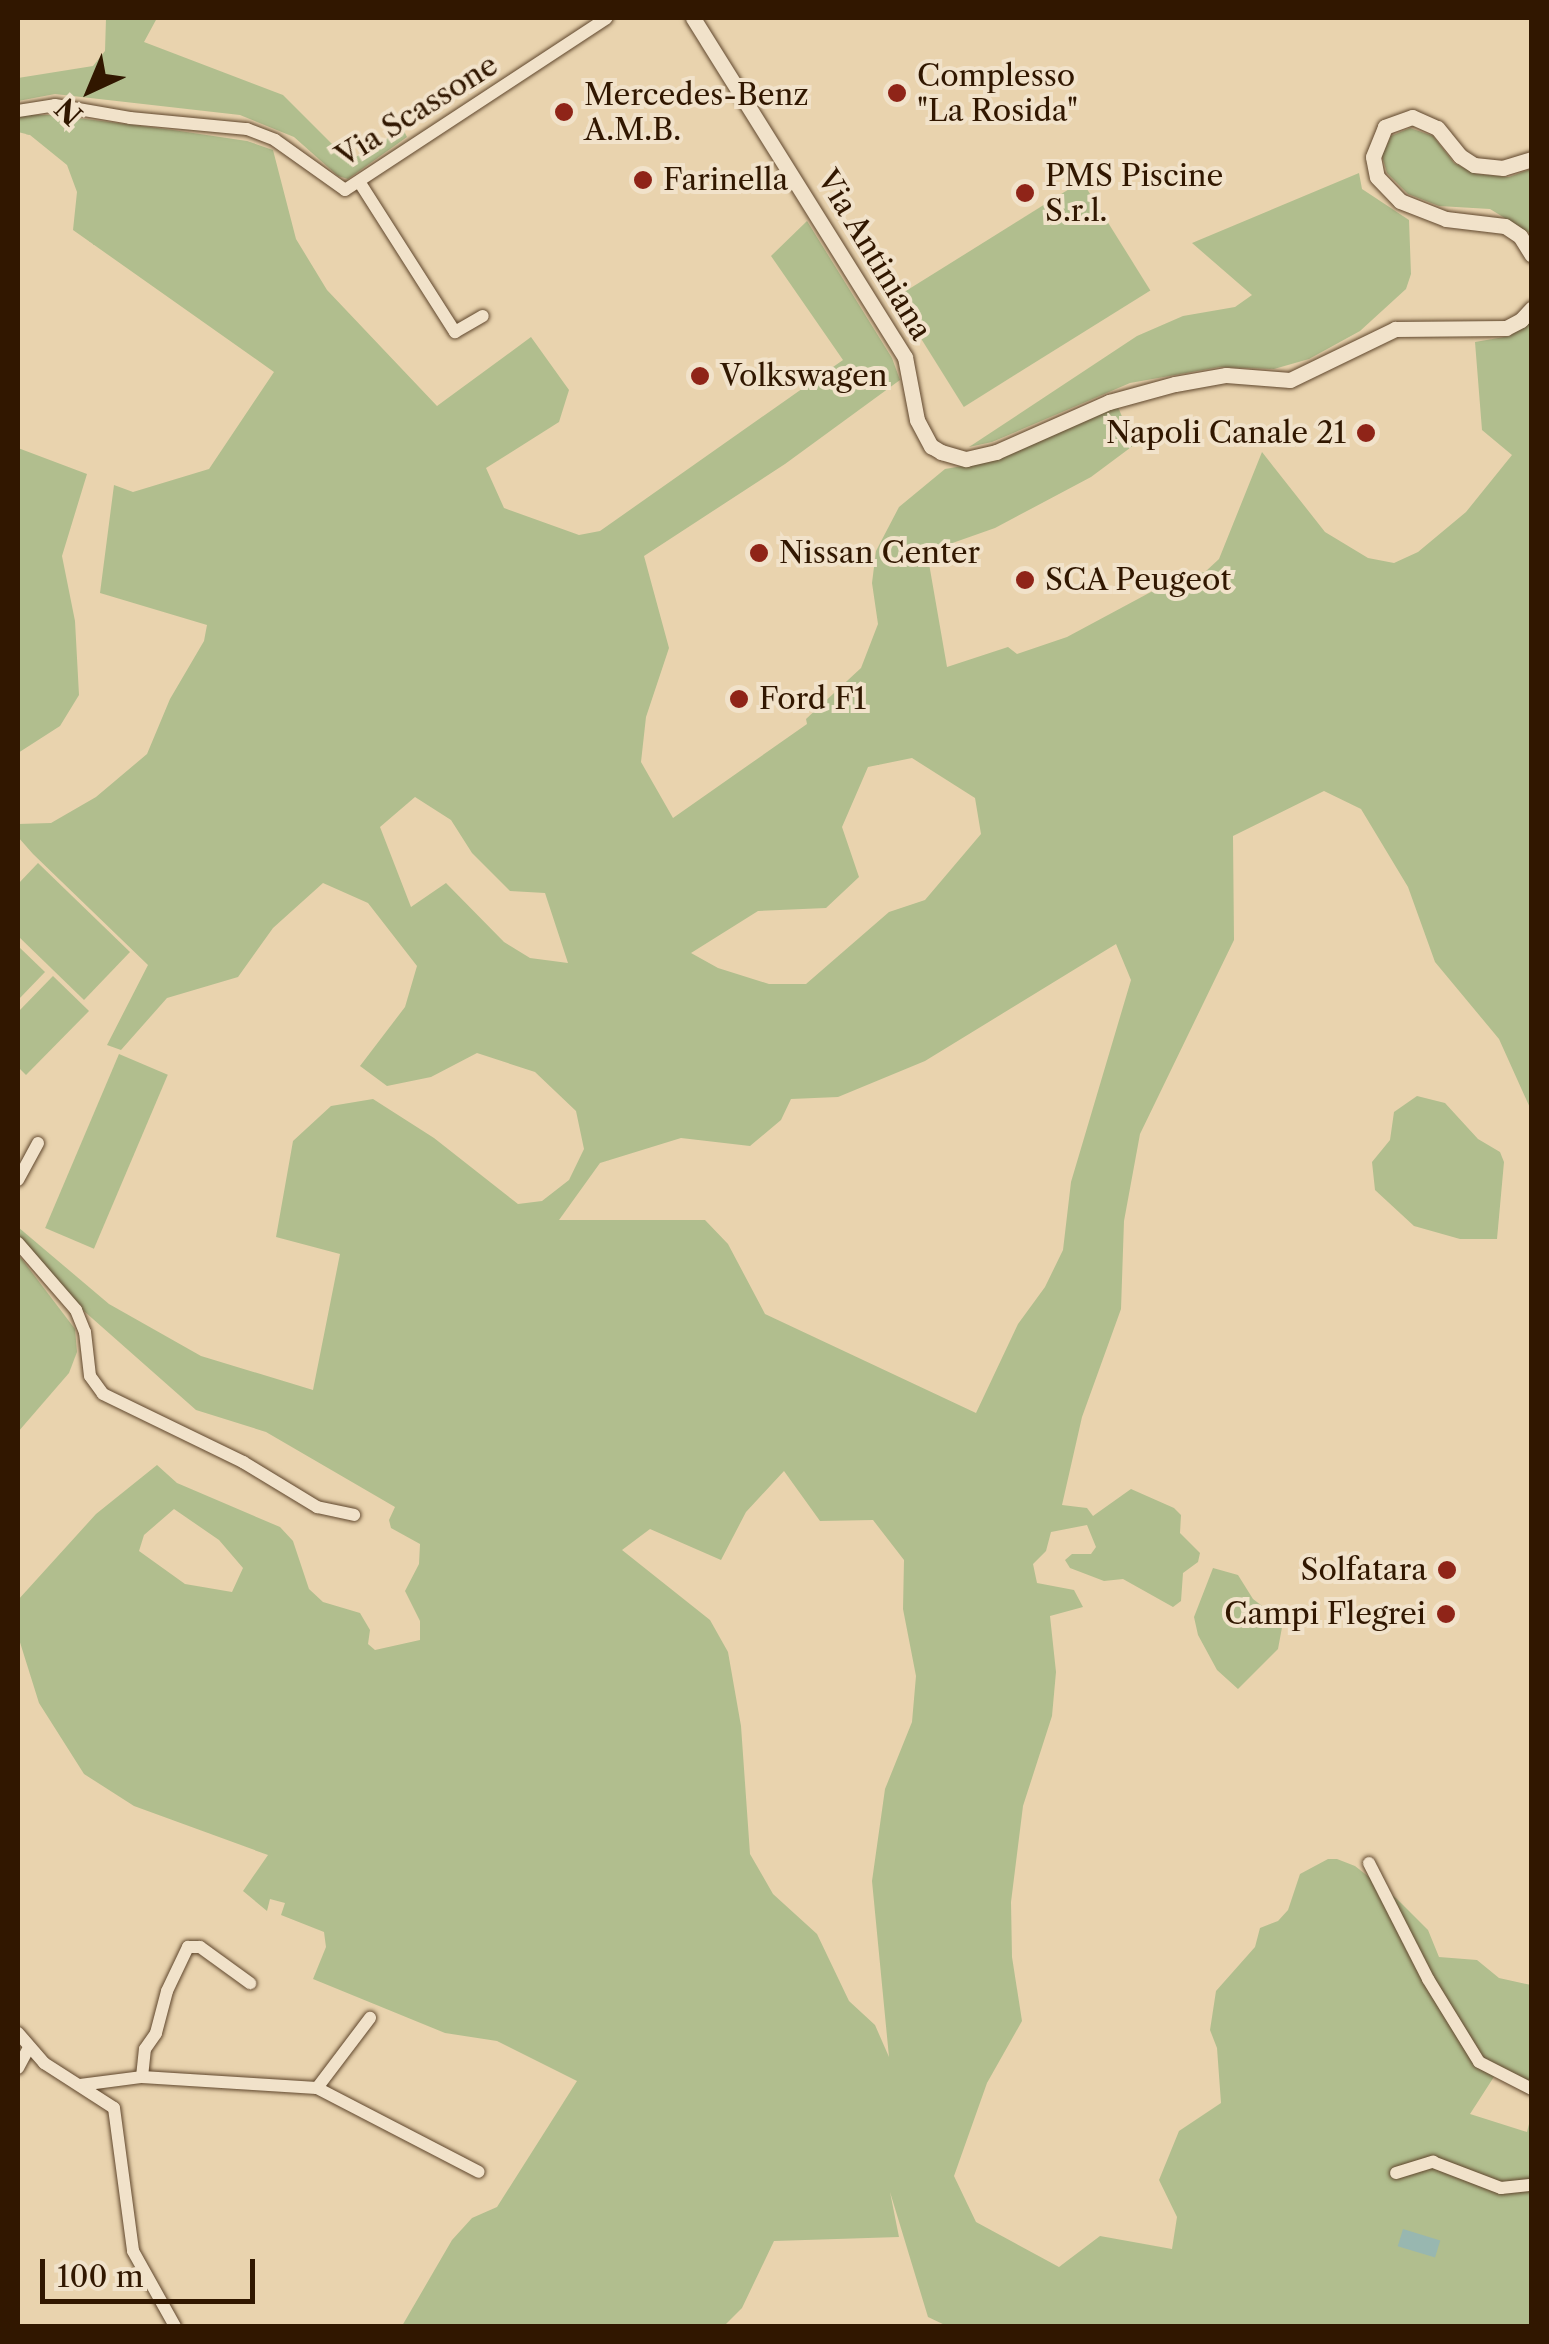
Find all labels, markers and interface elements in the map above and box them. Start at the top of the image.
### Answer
north arrow [40,40,140,140]
street label: Via Scassone [329,47,505,175]
place label: Complesso "La Rosida" [917,58,1078,128]
place label: Mercedes-Benz A.M.B. [584,77,809,148]
marker: Complesso "La Rosida" [886,82,908,104]
text: N [49,91,90,132]
marker: Mercedes-Benz A.M.B. [553,101,575,123]
place label: PMS Piscine S.r.l. [1045,158,1223,228]
place label: Farinella [663,162,788,198]
street label: Via Antiniana [809,163,939,347]
marker: Farinella [632,169,654,191]
marker: PMS Piscine S.r.l. [1014,182,1036,204]
place label: Volkswagen [720,358,888,394]
marker: Volkswagen [689,365,711,387]
place label: Napoli Canale 21 [1106,415,1346,451]
marker: Napoli Canale 21 [1355,422,1377,444]
place label: Nissan Center [779,535,980,571]
marker: Nissan Center [748,542,770,564]
place label: SCA Peugeot [1045,562,1232,598]
marker: SCA Peugeot [1014,569,1036,591]
place label: Ford F1 [759,681,866,717]
marker: Ford F1 [728,688,750,710]
place label: Solfatara [1300,1552,1427,1588]
marker: Solfatara [1436,1559,1458,1581]
place label: Campi Flegrei [1224,1596,1426,1632]
marker: Campi Flegrei [1435,1603,1457,1625]
scale bar [45,2239,260,2301]
text: 100 m [57,2258,144,2295]

